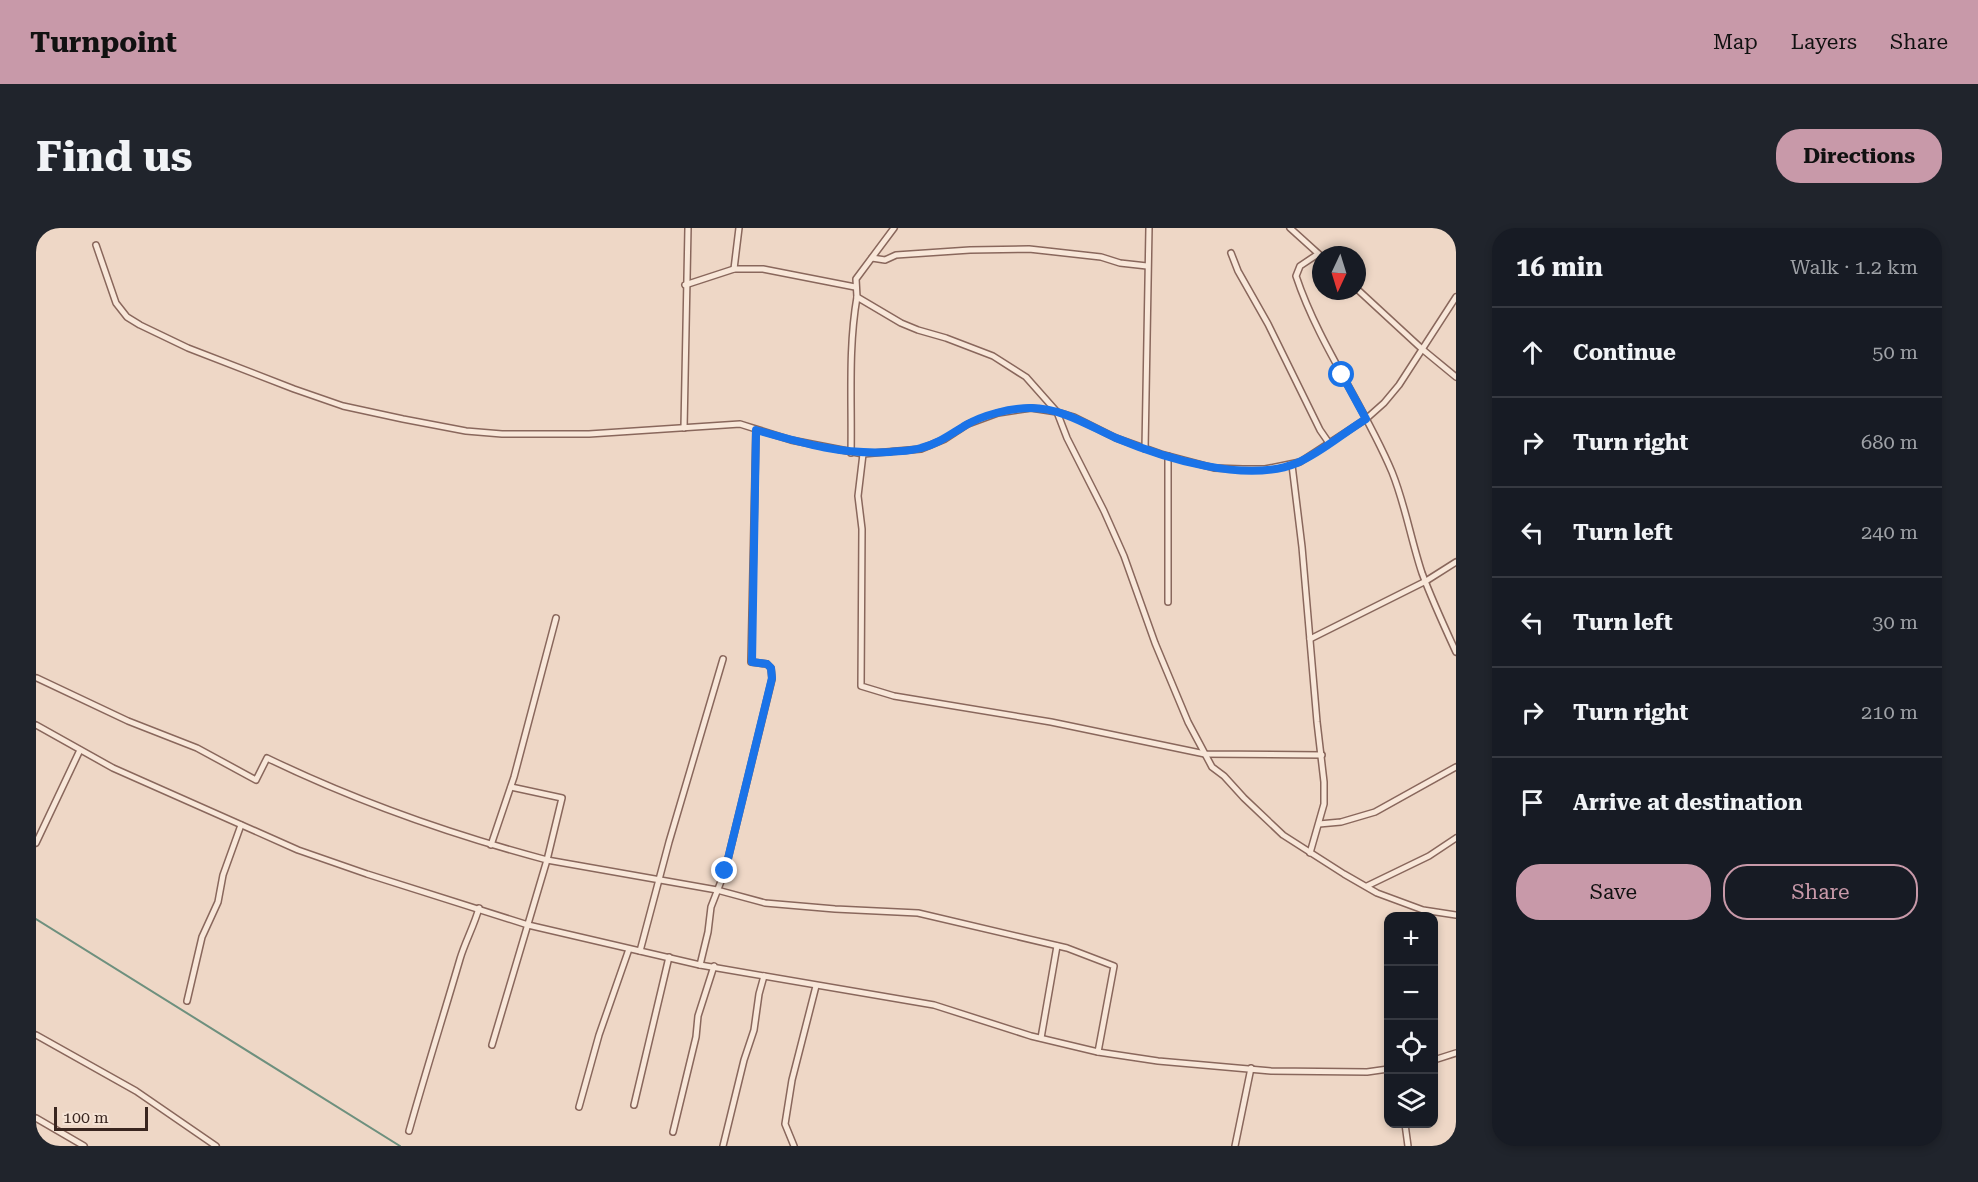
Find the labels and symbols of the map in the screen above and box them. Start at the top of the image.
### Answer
north arrow [1312,246,1366,300]
route start [1328,361,1354,387]
route end [711,857,737,883]
scale bar [54,1104,148,1132]

